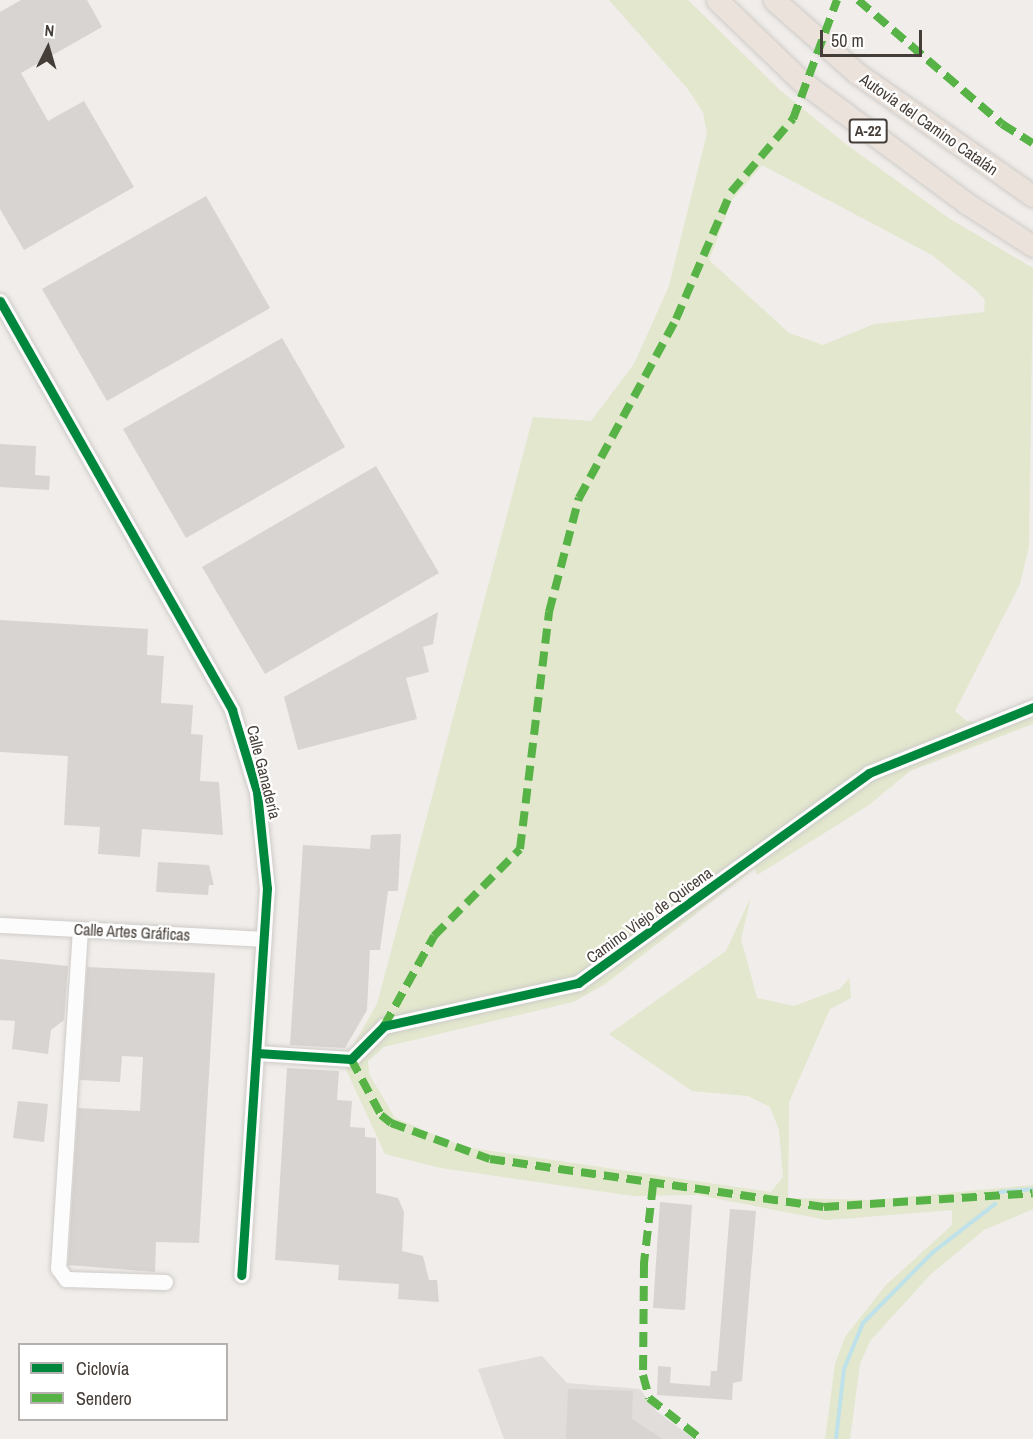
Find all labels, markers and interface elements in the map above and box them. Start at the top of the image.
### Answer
north arrow [18,18,78,78]
scale bar [823,18,925,56]
text: N [44,19,55,41]
text: 50 m [831,28,864,53]
street label: Autovía del Camino Catalán [856,69,1002,179]
road number: A-22 [848,119,888,143]
street label: Calle Ganadería [243,723,285,821]
street label: Camino Viejo de Quicena [582,863,716,967]
street label: Calle Artes Gráficas [73,919,191,945]
legend [18,1343,228,1421]
text: Ciclovía [76,1356,129,1381]
text: Sendero [76,1386,132,1411]

